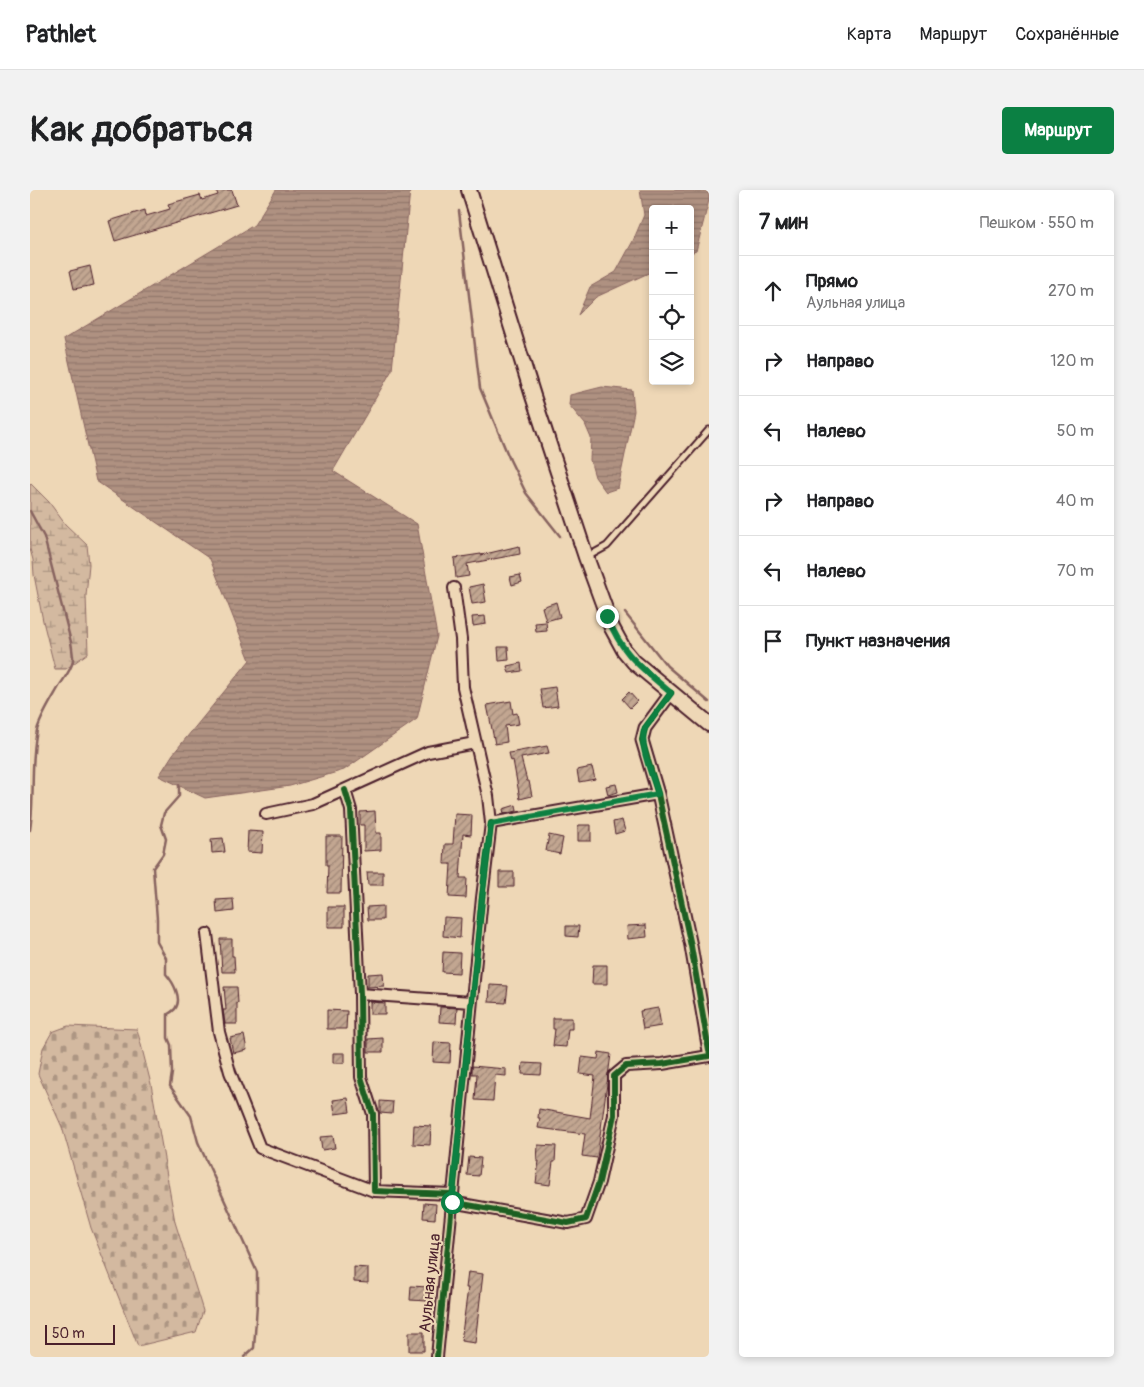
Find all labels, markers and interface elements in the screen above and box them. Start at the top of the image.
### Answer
text: Pathlet [25,20,96,49]
text: Карта [847,23,891,46]
text: Маршрут [919,23,987,46]
text: Сохранённые [1015,23,1119,46]
button: Маршрут [1002,107,1114,154]
text: Как добраться [30,108,253,152]
map controls [649,205,694,385]
button: + [649,205,694,250]
text: 7 мин [759,209,808,236]
text: Пешком · 550 m [980,213,1094,233]
button: − [649,250,694,295]
text: Прямо [806,269,858,293]
icon: ahead [759,277,787,305]
text: 270 m [1048,281,1094,301]
text: Аульная улица [806,293,905,313]
button: locate [649,295,694,340]
button: layers [649,340,694,385]
icon: right [759,347,787,375]
text: Направо [806,349,874,373]
text: 120 m [1050,351,1094,371]
icon: left [759,417,787,445]
text: Налево [806,419,866,443]
text: 50 m [1057,421,1094,441]
icon: right [759,487,787,515]
text: Направо [806,489,874,513]
text: 40 m [1056,491,1094,511]
icon: left [759,557,787,585]
text: Налево [806,559,866,583]
text: 70 m [1057,561,1094,581]
route end [596,605,619,628]
icon: arrive [759,627,787,655]
text: Пункт назначения [806,629,950,653]
route start [441,1191,464,1214]
street label: Аульная улица [415,1233,445,1333]
scale bar [45,1322,115,1345]
text: 50 m [52,1325,85,1342]

